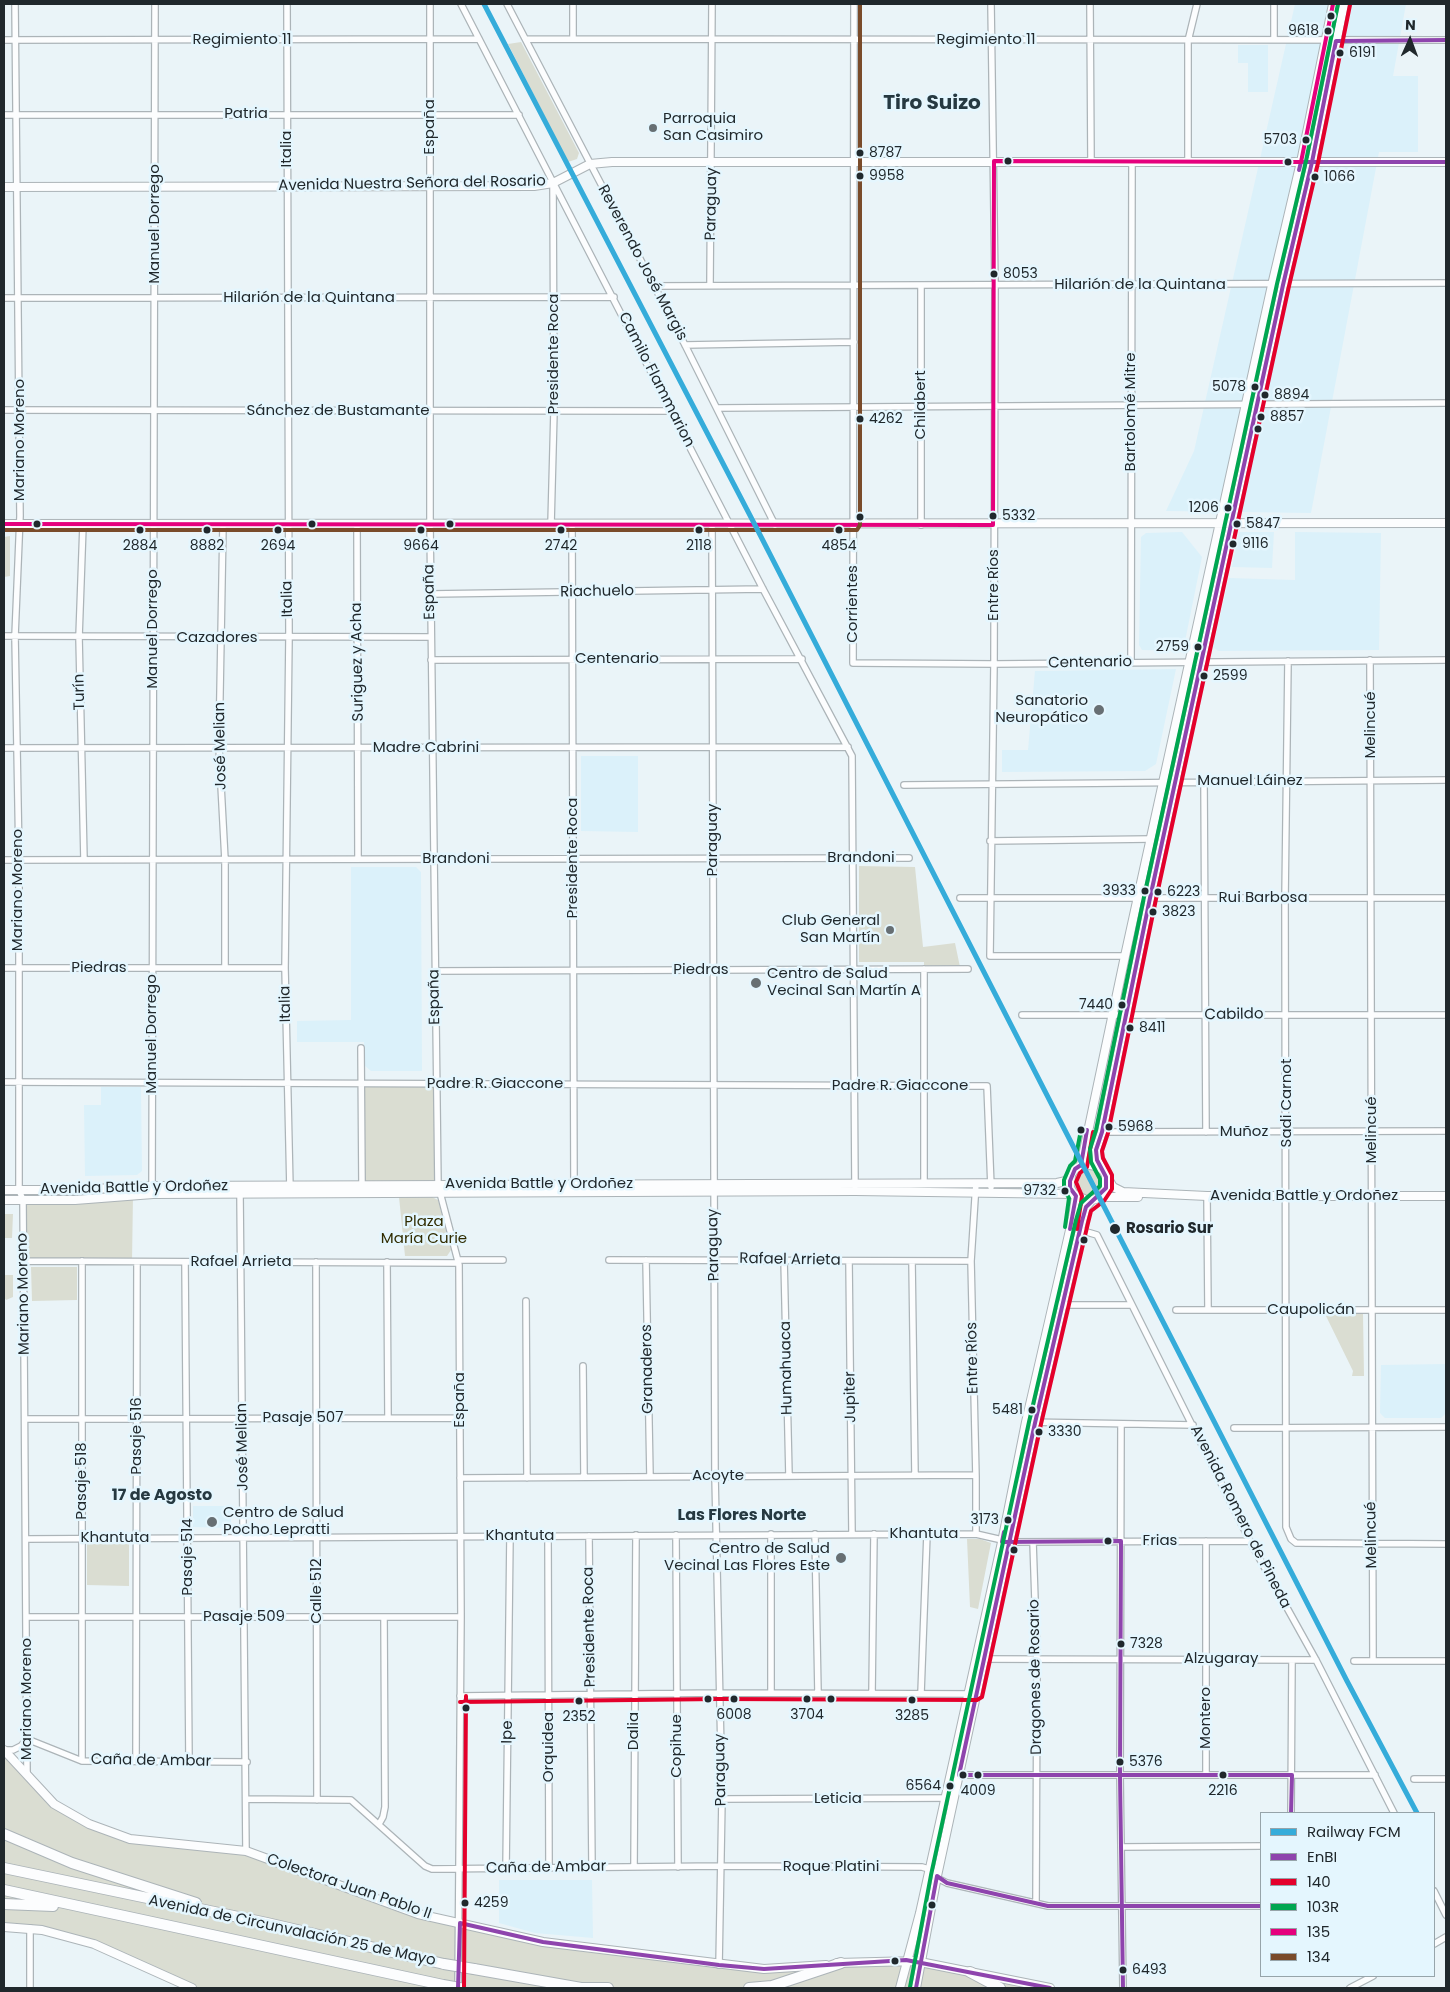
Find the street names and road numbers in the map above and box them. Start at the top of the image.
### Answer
street label: Regimiento 11 [193,31,291,49]
street label: Regimiento 11 [937,31,1035,49]
street label: España [421,99,439,155]
street label: Patria [224,105,268,123]
street label: Italia [278,131,296,167]
street label: Manuel Dorrego [146,164,164,284]
street label: Paraguay [702,167,722,241]
street label: Avenida Nuestra Señora del Rosario [278,173,546,195]
street label: Reverendo José Margis [593,182,691,344]
street label: Hilarión de la Quintana [1054,276,1226,294]
street label: Hilarión de la Quintana [223,289,395,307]
street label: Presidente Roca [545,294,563,414]
street label: Camilo Flammarion [614,310,698,450]
street label: Bartolomé Mitre [1122,353,1140,471]
street label: Chilabert [912,370,930,440]
street label: Mariano Moreno [11,379,29,501]
street label: Sánchez de Bustamante [247,402,429,420]
street label: Entre Ríos [985,549,1003,621]
street label: España [421,564,439,620]
street label: Corrientes [844,565,862,643]
street label: Manuel Dorrego [144,569,162,689]
street label: Italia [279,580,297,618]
street label: Riachuelo [560,582,634,602]
street label: Suriguez y Acha [348,602,368,722]
street label: Cazadores [176,629,258,647]
street label: Centenario [575,650,659,668]
street label: Centenario [1048,653,1132,673]
street label: Turín [71,674,89,710]
street label: Melincué [1362,691,1380,759]
street label: José Melian [211,702,231,790]
street label: Madre Cabrini [373,739,479,757]
street label: Manuel Láinez [1197,772,1303,790]
street label: Presidente Roca [564,798,582,918]
street label: Paraguay [704,804,722,876]
street label: Mariano Moreno [9,829,27,951]
street label: Brandoni [827,849,895,867]
street label: Brandoni [422,850,490,868]
street label: Rui Barbosa [1218,889,1308,907]
street label: Piedras [71,959,127,977]
street label: Piedras [673,961,729,979]
street label: España [426,969,444,1025]
street label: Manuel Dorrego [143,974,161,1094]
street label: Italia [277,985,295,1023]
street label: Cabildo [1204,1005,1264,1025]
street label: Sadi Carnot [1278,1059,1296,1147]
street label: Padre R. Giaccone [427,1075,563,1093]
street label: Padre R. Giaccone [832,1077,968,1095]
street label: Melincué [1363,1096,1381,1164]
street label: Muñoz [1220,1123,1268,1141]
street label: Avenida Battle y Ordoñez [445,1175,633,1193]
street label: Avenida Battle y Ordoñez [40,1177,228,1199]
street label: Avenida Battle y Ordoñez [1210,1187,1398,1205]
street label: Paraguay [704,1208,724,1282]
street label: Mariano Moreno [14,1233,34,1355]
street label: Rafael Arrieta [739,1250,841,1270]
street label: Rafael Arrieta [190,1253,292,1271]
street label: Caupolicán [1267,1301,1355,1319]
street label: Humahuaca [777,1321,797,1415]
street label: Entre Ríos [963,1322,983,1394]
street label: Granaderos [638,1324,658,1414]
street label: Jupiter [842,1371,860,1423]
street label: España [451,1372,469,1428]
street label: Pasaje 516 [128,1397,146,1475]
street label: José Melian [233,1403,253,1491]
street label: Pasaje 507 [263,1409,343,1427]
street label: Avenida Romero de Pineda [1186,1422,1294,1612]
street label: Pasaje 518 [73,1442,91,1520]
street label: Acoyte [692,1467,744,1485]
street label: Melincué [1362,1501,1382,1569]
street label: Pasaje 514 [179,1518,197,1596]
street label: Khantuta [890,1525,958,1543]
street label: Khantuta [486,1527,554,1545]
street label: Khantuta [81,1529,149,1547]
street label: Frias [1143,1532,1177,1550]
street label: Calle 512 [308,1558,326,1624]
street label: Presidente Roca [580,1566,600,1688]
street label: Dragones de Rosario [1026,1599,1046,1755]
street label: Pasaje 509 [203,1608,285,1626]
street label: Mariano Moreno [18,1638,36,1760]
street label: Alzugaray [1184,1650,1258,1668]
street label: Montero [1197,1687,1215,1749]
street label: Orquidea [540,1712,558,1782]
street label: Dalia [625,1712,643,1750]
street label: Copihue [668,1714,686,1778]
street label: Ipe [499,1720,517,1744]
street label: Paraguay [711,1733,731,1807]
street label: Caña de Ambar [91,1751,211,1771]
street label: Leticia [814,1790,862,1808]
street label: Colectora Juan Pablo II [264,1850,434,1924]
street label: Caña de Ambar [486,1858,606,1878]
street label: Roque Platini [783,1858,879,1876]
street label: Avenida de Circunvalación 25 de Mayo [147,1892,437,1970]

